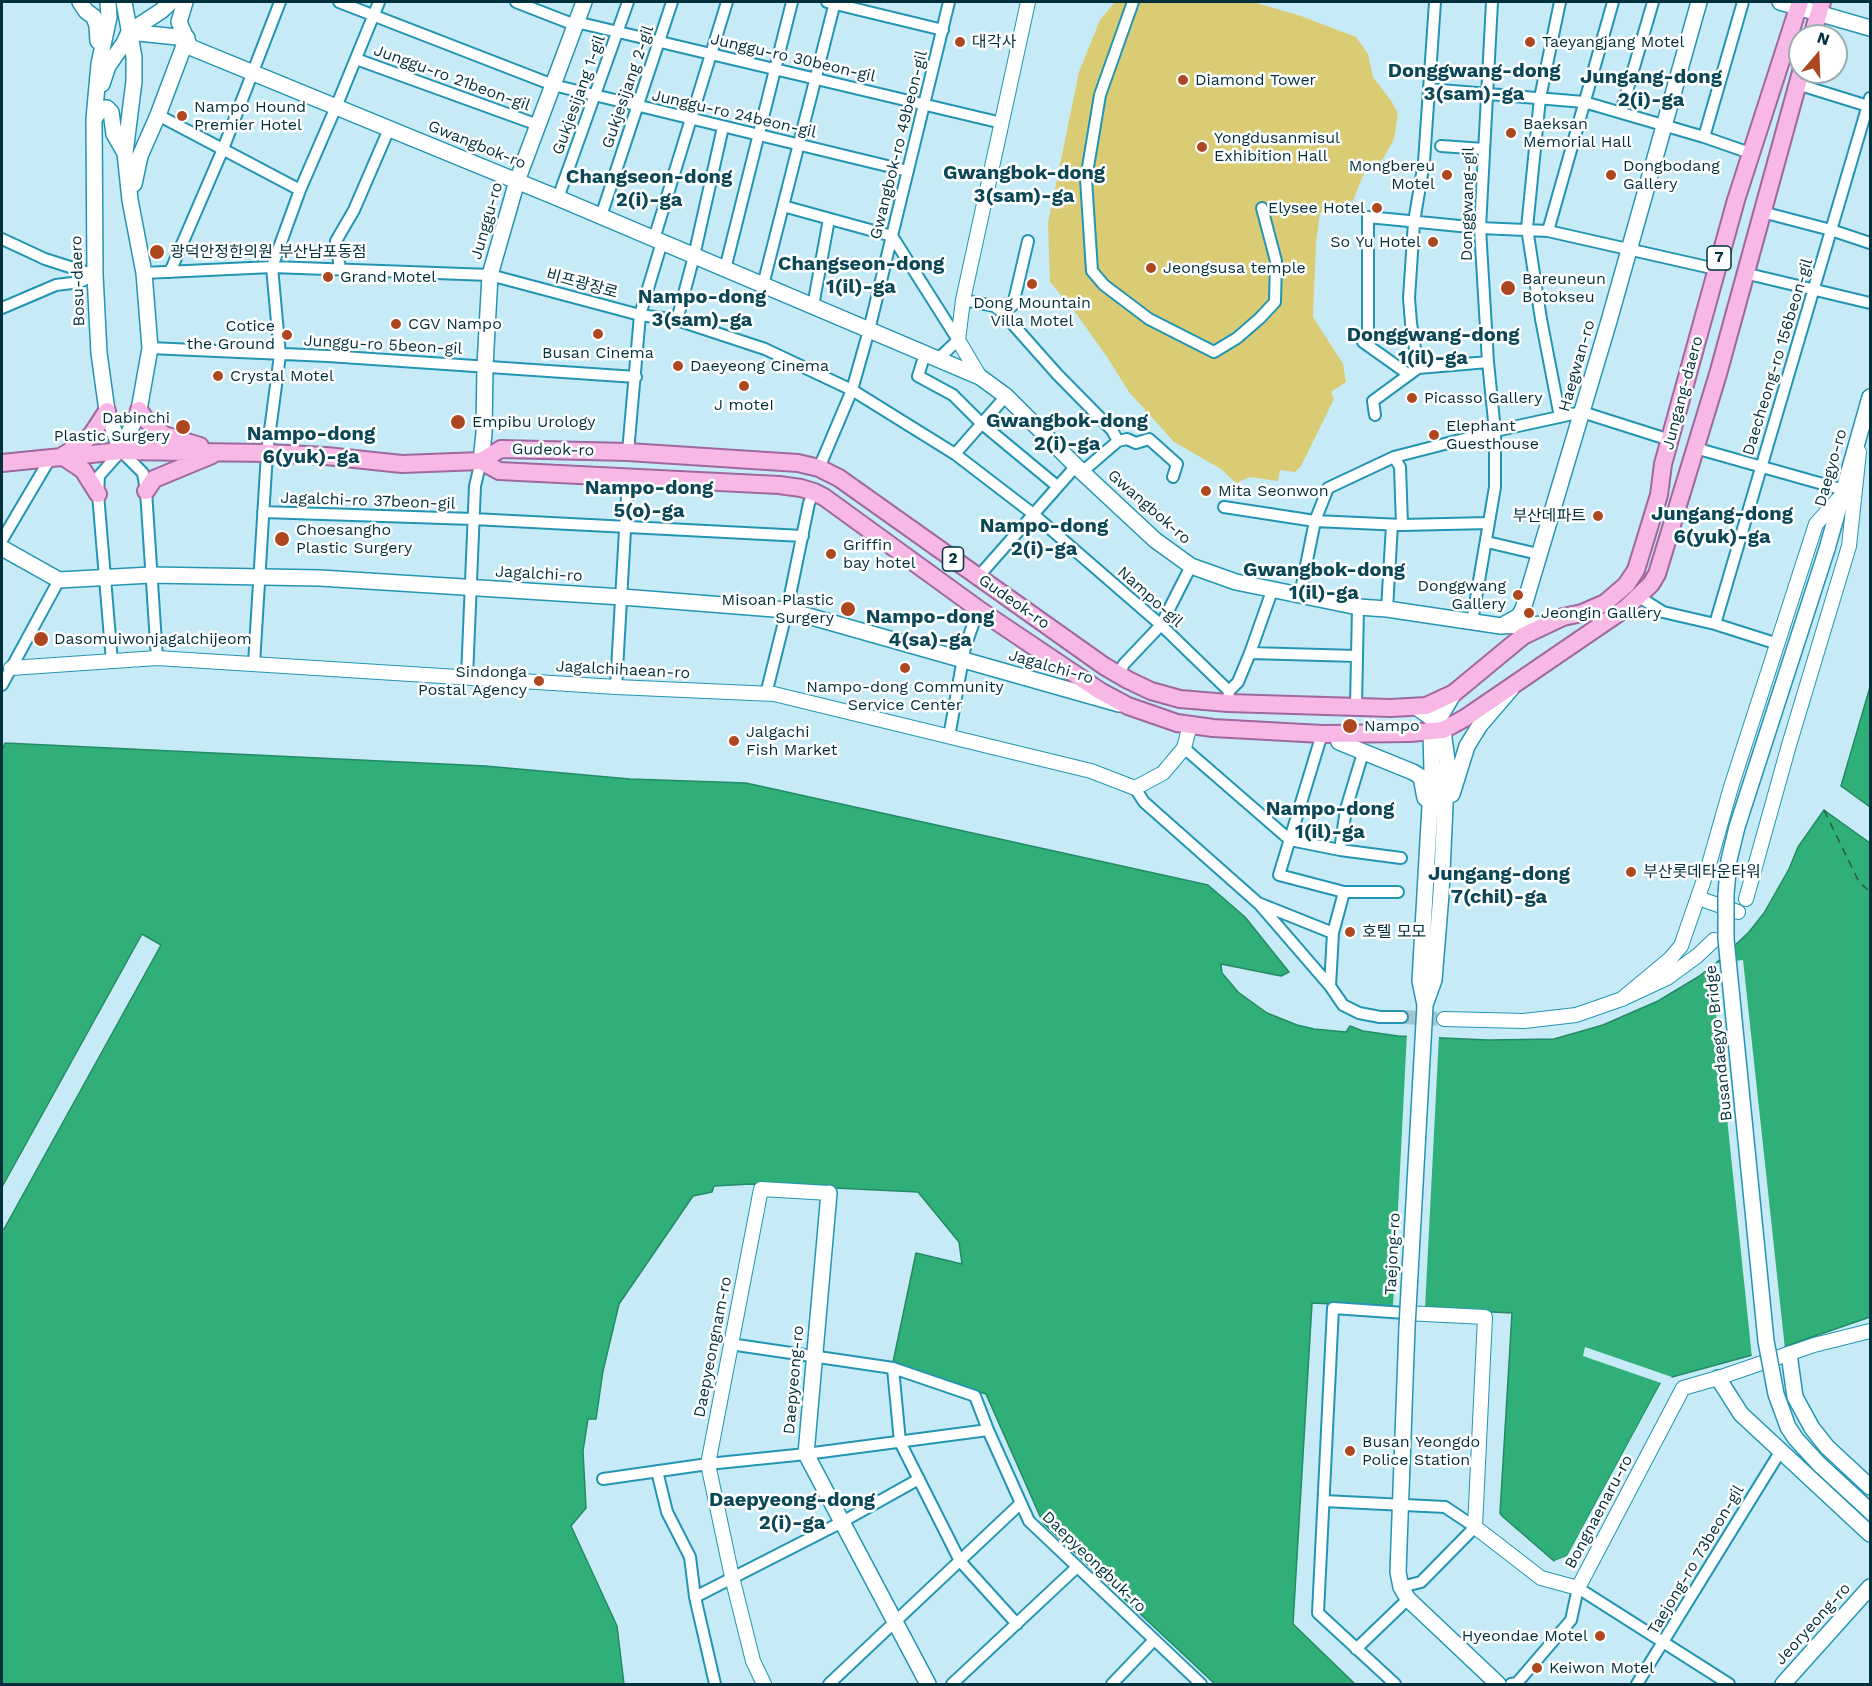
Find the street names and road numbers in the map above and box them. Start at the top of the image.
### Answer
street label: Gukjesijang 2-gil [598,23,658,151]
street label: Junggu-ro 30beon-gil [709,30,877,86]
street label: Gukjesijang 1-gil [548,33,610,157]
street label: Junggu-ro 21beon-gil [371,41,533,115]
street label: Gwangbok-ro 49beon-gil [866,49,932,241]
street label: Junggu-ro 24beon-gil [650,86,818,142]
street label: Gwangbok-ro [425,117,529,173]
street label: Donggwang-gil [1457,147,1479,261]
street label: Junggu-ro [467,180,507,262]
street label: Bosu-daero [67,235,89,327]
road number: 7 [1707,246,1731,270]
street label: Daecheong-ro 156beon-gil [1739,256,1817,458]
street label: 비프광장로 [544,265,620,303]
street label: Haegwan-ro [1555,318,1599,414]
street label: Junggu-ro 5beon-gil [303,331,463,359]
street label: Jungang-daero [1659,334,1707,452]
street label: Daegyo-ro [1811,427,1851,509]
street label: Gudeok-ro [512,440,594,460]
street label: Gwangbok-ro [1103,466,1195,548]
street label: Jagalchi-ro 37beon-gil [280,488,456,514]
road number: 2 [942,547,964,571]
street label: Jagalchi-ro [495,562,583,586]
street label: Nampo-gil [1113,563,1187,631]
street label: Gudeok-ro [975,570,1053,634]
street label: Jagalchi-ro [1006,646,1096,688]
street label: Jagalchihaean-ro [555,657,691,683]
street label: Busandaegyo Bridge [1701,964,1737,1122]
street label: Taejong-ro [1381,1212,1405,1296]
street label: Daepyeongnam-ro [690,1275,736,1419]
street label: Daepyeong-ro [780,1325,808,1435]
street label: Bongnaenaru-ro [1561,1452,1637,1572]
street label: Taejong-ro 73beon-gil [1644,1482,1748,1638]
street label: Daepyeongbuk-ro [1038,1507,1150,1617]
street label: Jeoryeong-ro [1771,1579,1855,1669]

